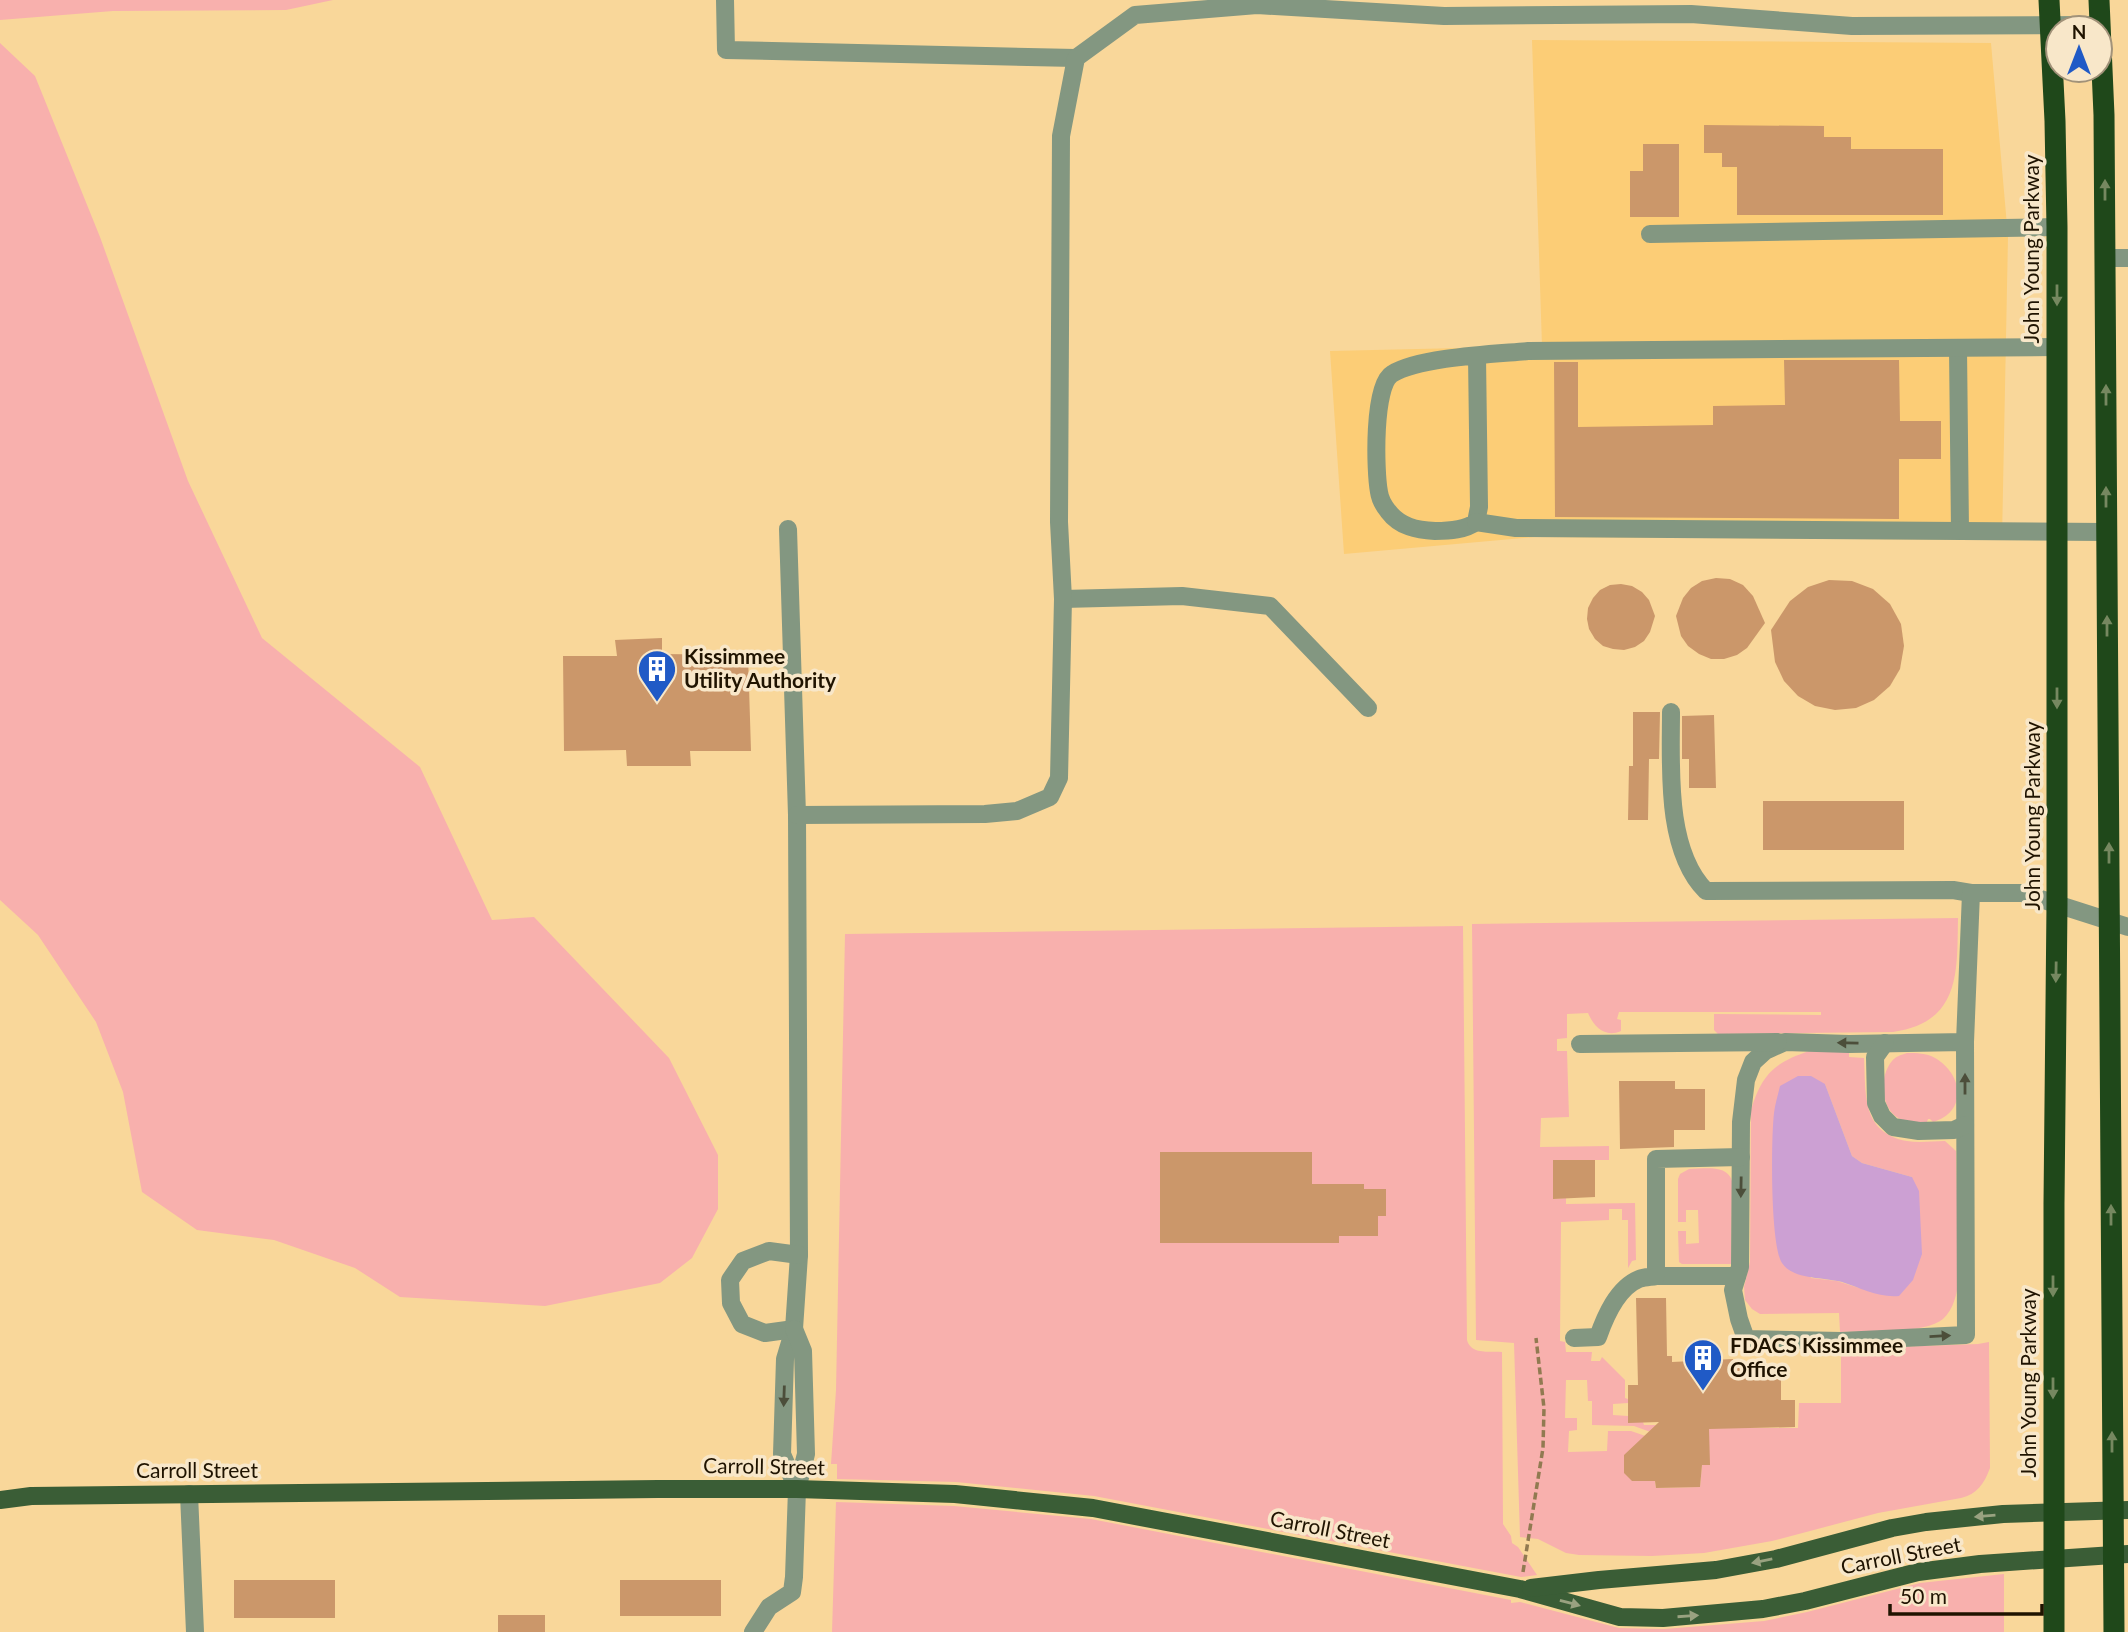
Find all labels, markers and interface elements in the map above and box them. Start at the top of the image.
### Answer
north arrow [2044,14,2114,84]
text: N [2072,20,2086,43]
street label: John Young Parkway [2018,154,2043,344]
one-way arrow [2099,179,2111,201]
one-way arrow [2051,284,2063,306]
one-way arrow [2100,384,2112,406]
one-way arrow [2100,486,2112,508]
one-way arrow [2101,614,2113,636]
place label: Kissimmee Utility Authority [684,643,837,692]
building icon: Kissimmee Utility Authority [636,648,678,703]
one-way arrow [2051,687,2063,709]
street label: John Young Parkway [2019,721,2044,911]
one-way arrow [2103,842,2115,864]
one-way arrow [2050,962,2062,984]
one-way arrow [1837,1038,1859,1049]
one-way arrow [1959,1073,1971,1095]
one-way arrow [1735,1176,1746,1198]
one-way arrow [2105,1204,2117,1226]
one-way arrow [2047,1275,2059,1297]
street label: John Young Parkway [2015,1288,2040,1478]
one-way arrow [1929,1331,1951,1342]
place label: FDACS Kissimmee Office [1730,1332,1903,1381]
building icon: FDACS Kissimmee Office [1682,1337,1724,1392]
one-way arrow [2047,1377,2059,1399]
one-way arrow [779,1385,790,1407]
one-way arrow [2106,1431,2118,1453]
street label: Carroll Street [703,1452,826,1479]
street label: Carroll Street [136,1457,258,1482]
street label: Carroll Street [1268,1505,1393,1553]
one-way arrow [1974,1511,1996,1522]
street label: Carroll Street [1839,1531,1963,1578]
one-way arrow [1751,1556,1773,1567]
scale bar [1890,1572,2042,1616]
text: 50 m [1900,1583,1947,1608]
one-way arrow [1560,1599,1581,1609]
one-way arrow [1677,1610,1699,1621]

